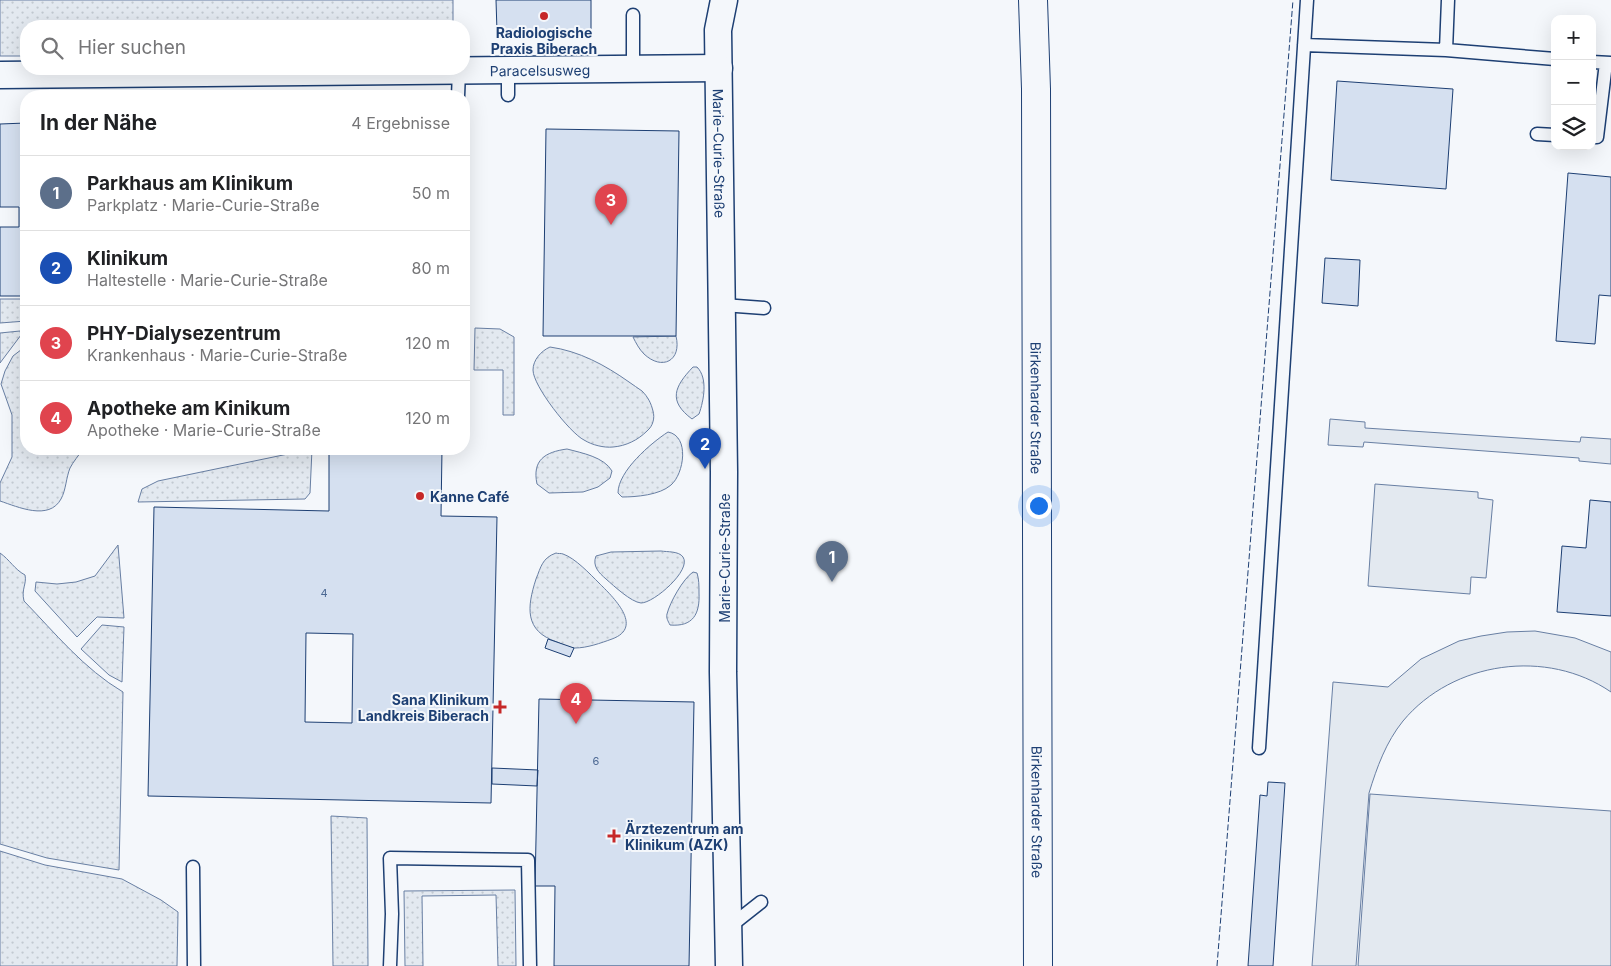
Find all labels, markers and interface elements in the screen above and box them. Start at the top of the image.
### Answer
marker: Radiologische Praxis Biberach [538,10,550,22]
map controls [1551,15,1596,150]
button: + [1551,15,1596,60]
search box [20,20,470,75]
place label: Radiologische Praxis Biberach [491,24,597,57]
icon: search [38,34,66,62]
text: Hier suchen [78,36,186,59]
button: − [1551,60,1596,105]
street label: Paracelsusweg [490,61,590,79]
street label: Marie-Curie-Straße [710,88,729,218]
button: layers [1551,105,1596,150]
text: In der Nähe [40,110,157,135]
text: 4 Ergebnisse [351,113,450,133]
text: Parkhaus am Klinikum [87,172,293,195]
text: 1 [53,183,59,203]
text: 50 m [412,183,450,203]
pin: 3 [595,184,627,225]
text: Parkplatz · Marie-Curie-Straße [87,195,320,215]
text: Klinikum [87,247,168,270]
text: 2 [51,258,61,278]
text: 80 m [411,258,450,278]
text: Haltestelle · Marie-Curie-Straße [87,270,328,290]
text: PHY-Dialysezentrum [87,322,281,345]
text: 3 [51,333,61,353]
text: 120 m [405,333,450,353]
street label: Birkenharder Straße [1028,342,1045,474]
text: Krankenhaus · Marie-Curie-Straße [87,345,347,365]
text: Apotheke am Kinikum [87,397,290,420]
text: 4 [51,408,61,428]
text: 120 m [405,408,450,428]
text: Apotheke · Marie-Curie-Straße [87,420,321,440]
pin: 2 [689,428,721,469]
place label: Kanne Café [430,488,509,505]
marker: Kanne Café [414,490,426,502]
street label: Marie-Curie-Straße [716,493,733,623]
your location [1026,493,1052,519]
pin: 1 [816,541,848,582]
house number: 4 [320,586,328,600]
pin: 4 [560,683,592,724]
place label: Sana Klinikum Landkreis Biberach [358,691,489,724]
marker: Sana Klinikum Landkreis Biberach [493,700,507,714]
street label: Birkenharder Straße [1029,746,1046,878]
house number: 6 [593,754,600,768]
place label: Ärztezentrum am Klinikum (AZK) [625,820,744,853]
marker: Ärztezentrum am Klinikum (AZK) [607,829,621,843]

